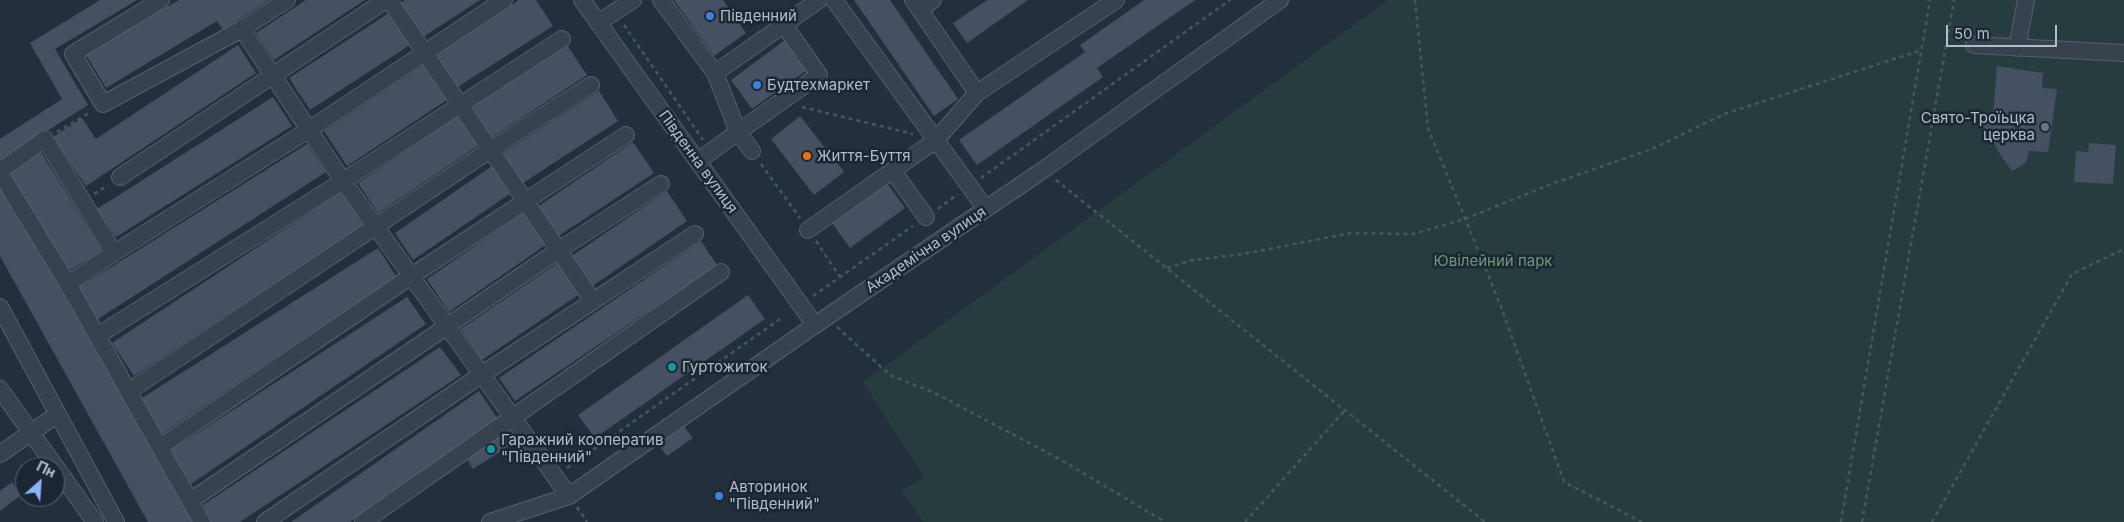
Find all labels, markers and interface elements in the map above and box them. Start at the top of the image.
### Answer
place label: Південний [720,7,797,25]
marker: Південний [704,10,716,22]
scale bar [1949,15,2060,47]
text: 50 m [1954,24,1990,43]
place label: Будтехмаркет [767,76,870,94]
marker: Будтехмаркет [751,79,763,91]
street label: Південна вулиця [655,107,741,217]
place label: Свято-Троїьцка церква [1921,109,2035,144]
marker: Свято-Троїьцка церква [2039,121,2051,133]
place label: Життя-Буття [817,147,911,165]
marker: Життя-Буття [801,150,813,162]
street label: Академічна вулиця [862,203,990,297]
park label: Ювілейний парк [1434,252,1552,270]
place label: Гуртожиток [682,358,768,376]
marker: Гуртожиток [666,361,678,373]
place label: Гаражний кооператив "Південний" [501,431,663,466]
marker: Гаражний кооператив "Південний" [485,443,497,455]
north arrow [15,457,65,507]
text: Пн [34,457,59,481]
place label: Авторинок "Південний" [729,478,820,513]
marker: Авторинок "Південний" [713,490,725,502]

